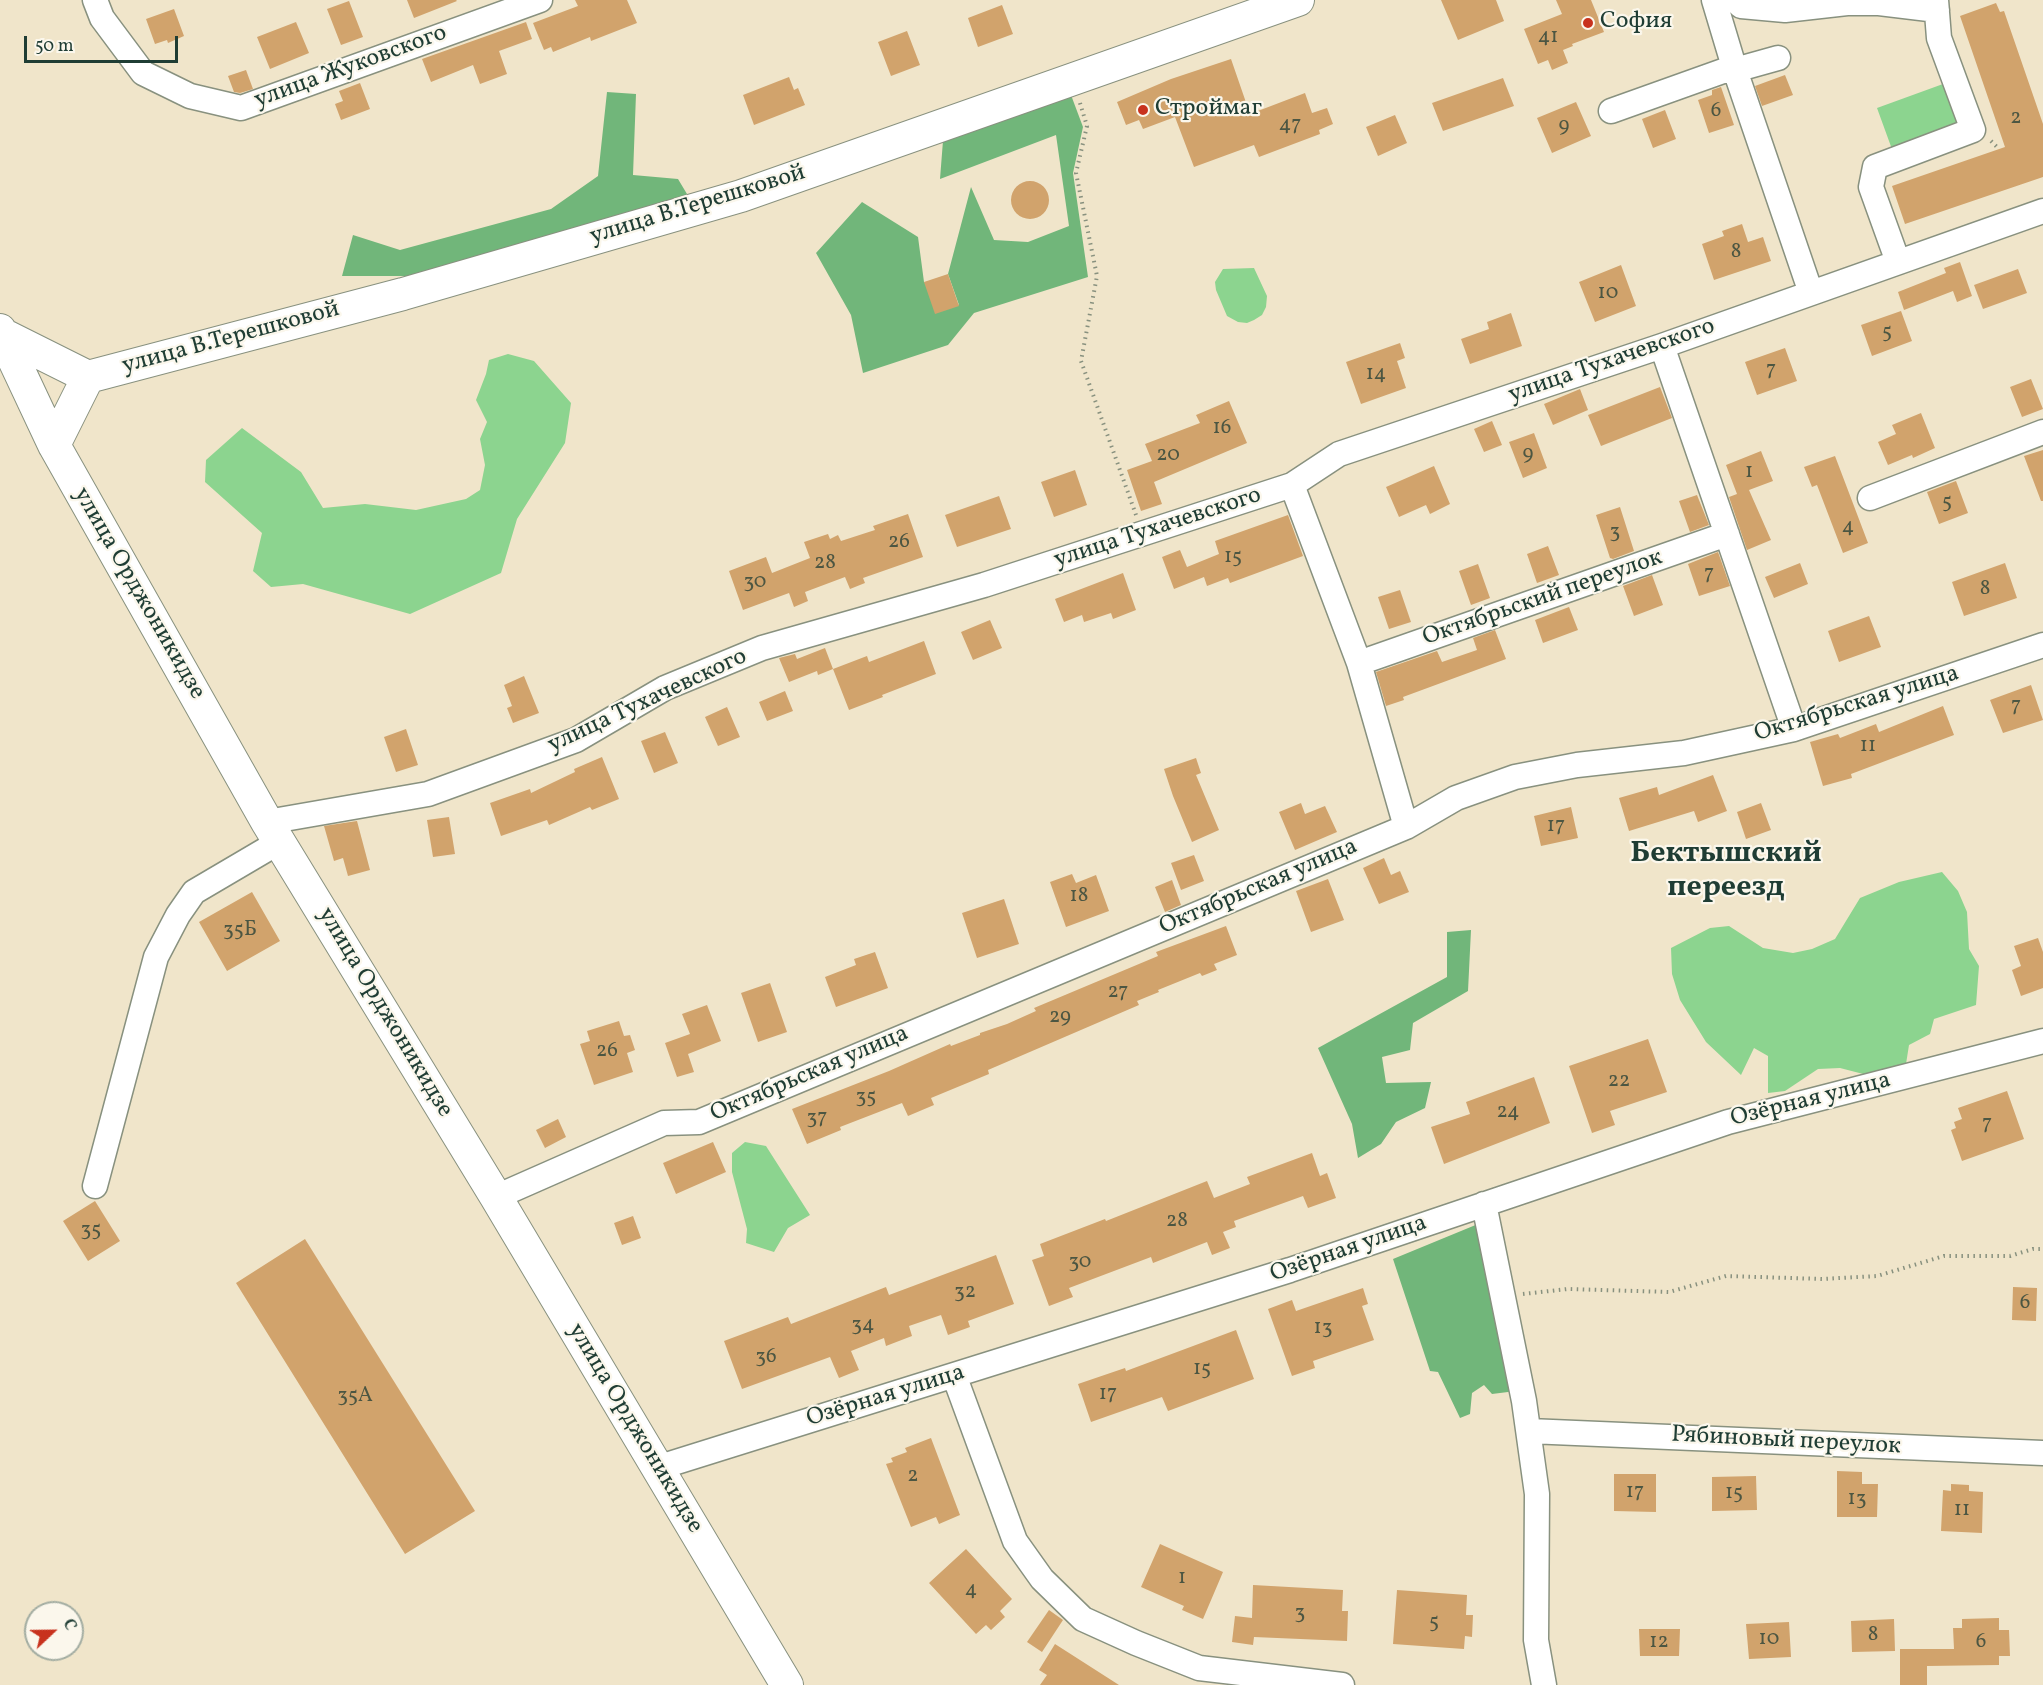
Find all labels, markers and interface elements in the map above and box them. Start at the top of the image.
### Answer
place label: София [1600,9,1672,37]
marker: София [1581,16,1595,30]
street label: улица Жуковского [251,20,451,116]
scale bar [27,24,182,62]
house number: 41 [1538,25,1558,51]
text: 50 m [35,34,74,59]
place label: Строймаг [1155,96,1262,124]
house number: 6 [1711,99,1721,125]
marker: Строймаг [1136,103,1150,117]
house number: 2 [2010,106,2022,132]
house number: 47 [1279,113,1301,139]
house number: 9 [1559,114,1569,140]
street label: улица В.Терешковой [587,160,809,252]
house number: 8 [1731,240,1741,266]
house number: 10 [1598,281,1618,307]
street label: улица В.Терешковой [119,296,343,382]
street label: улица Тухачевского [1505,313,1719,411]
house number: 5 [1882,320,1892,346]
house number: 7 [1766,358,1776,384]
house number: 14 [1366,362,1386,388]
house number: 16 [1213,416,1231,442]
house number: 9 [1523,442,1533,468]
house number: 20 [1156,443,1180,469]
house number: 1 [1745,460,1753,486]
street label: улица Тухачевского [1051,482,1265,576]
street label: улица Орджоникидзе [66,483,210,705]
house number: 5 [1942,490,1952,516]
house number: 4 [1842,515,1854,541]
house number: 3 [1610,520,1620,546]
house number: 26 [888,530,910,556]
street label: Октябрьский переулок [1419,544,1667,654]
house number: 15 [1224,545,1242,571]
house number: 28 [814,551,836,577]
house number: 7 [1704,562,1714,588]
house number: 30 [744,570,766,596]
house number: 8 [1980,577,1990,603]
street label: улица Тухачевского [544,643,752,761]
street label: Октябрьская улица [1751,660,1963,750]
house number: 7 [2011,694,2021,720]
house number: 11 [1860,734,1876,760]
house number: 17 [1547,814,1565,840]
street label: Октябрьская улица [1156,833,1362,943]
district label: Бектышский переезд [1630,837,1822,908]
house number: 18 [1070,884,1088,910]
street label: улица Орджоникидзе [310,903,458,1123]
house number: 35Б [223,918,257,944]
house number: 27 [1108,980,1128,1006]
house number: 29 [1049,1005,1071,1031]
street label: Октябрьская улица [707,1020,913,1130]
house number: 26 [596,1039,618,1065]
street label: Озёрная улица [1728,1067,1894,1135]
house number: 22 [1608,1069,1630,1095]
house number: 35 [856,1085,876,1111]
house number: 24 [1496,1100,1520,1126]
house number: 37 [807,1106,827,1132]
house number: 7 [1982,1112,1992,1138]
house number: 28 [1166,1209,1188,1235]
street label: Озёрная улица [1267,1210,1431,1290]
house number: 35 [81,1218,101,1244]
house number: 30 [1069,1250,1091,1276]
house number: 32 [954,1280,976,1306]
house number: 6 [2020,1291,2030,1317]
house number: 34 [851,1313,875,1339]
house number: 13 [1314,1316,1332,1342]
street label: улица Орджоникидзе [560,1319,708,1539]
house number: 36 [755,1345,777,1371]
house number: 15 [1193,1357,1211,1383]
street label: Озёрная улица [803,1359,969,1435]
house number: 17 [1099,1382,1117,1408]
house number: 35А [337,1384,373,1410]
street label: Рябиновый переулок [1671,1422,1901,1462]
house number: 2 [907,1464,919,1490]
house number: 17 [1626,1480,1644,1506]
house number: 15 [1725,1481,1743,1507]
house number: 13 [1848,1487,1866,1513]
house number: 11 [1954,1498,1970,1524]
house number: 1 [1178,1566,1186,1592]
house number: 4 [965,1578,977,1604]
north arrow [24,1601,84,1661]
house number: 3 [1295,1601,1305,1627]
house number: 5 [1429,1610,1439,1636]
text: С [57,1616,81,1634]
house number: 8 [1868,1623,1878,1649]
house number: 10 [1759,1627,1779,1653]
house number: 12 [1649,1630,1669,1656]
house number: 6 [1976,1630,1986,1656]

